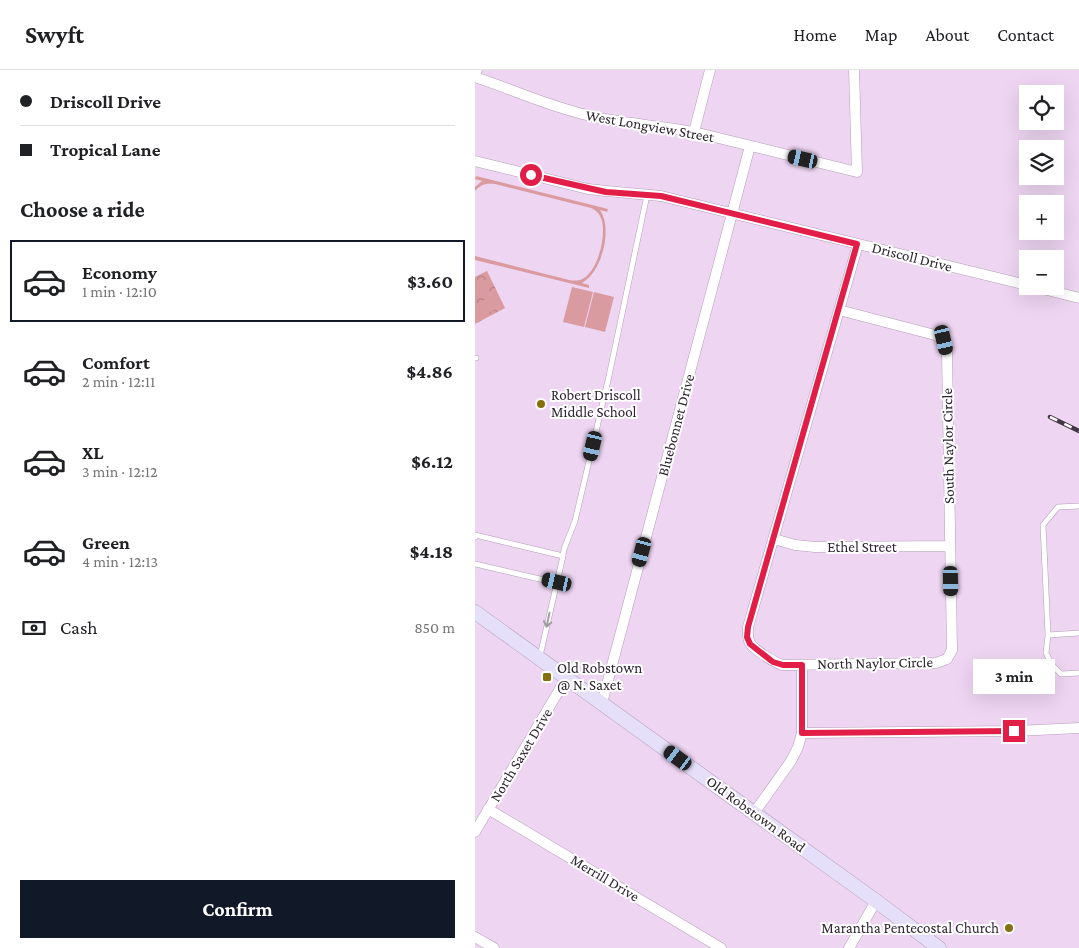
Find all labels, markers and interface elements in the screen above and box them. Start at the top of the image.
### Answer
text: Swyft [25,21,84,48]
text: Home [794,25,837,45]
text: Map [865,25,897,45]
text: About [925,25,969,45]
text: Contact [997,25,1054,45]
map controls [1019,85,1064,295]
button: locate [1019,85,1064,130]
text: Driscoll Drive [50,91,161,112]
street label: West Longview Street [584,107,716,146]
text: Tropical Lane [50,139,161,160]
button: layers [1019,140,1064,185]
car [786,148,819,170]
route start [520,164,542,186]
button: + [1019,195,1064,240]
text: Choose a ride [20,197,145,222]
street label: Driscoll Drive [870,239,954,275]
button: − [1019,250,1064,295]
icon: car [22,259,67,304]
text: Economy [82,262,157,283]
text: $3.60 [407,271,453,292]
text: 1 min · 12:10 [82,283,157,300]
car [933,324,954,356]
icon: car [22,349,67,394]
text: Comfort [82,352,150,373]
text: $4.86 [407,361,453,382]
street label: Bluebonnet Drive [655,372,697,478]
text: 2 min · 12:11 [82,373,155,390]
place label: Robert Driscoll Middle School [551,387,641,420]
street label: South Naylor Circle [939,388,958,504]
marker: Robert Driscoll Middle School [535,398,547,410]
car [582,430,603,462]
icon: car [22,439,67,484]
text: XL [82,442,104,463]
text: $6.12 [411,451,453,472]
text: 3 min · 12:12 [82,463,158,480]
icon: car [22,529,67,574]
text: Green [82,532,130,553]
car [630,536,653,568]
street label: Ethel Street [827,539,898,555]
text: $4.18 [410,541,453,562]
text: 4 min · 12:13 [82,553,158,570]
car [943,566,958,596]
car [540,571,573,593]
one-way arrow [543,612,552,628]
icon: cash [20,614,48,642]
text: Cash [60,617,98,638]
text: 850 m [414,619,455,636]
street label: North Naylor Circle [817,654,934,673]
callout: 3 min [973,658,1055,694]
place label: Old Robstown @ N. Saxet [557,660,642,694]
text: 3 min [995,668,1033,685]
marker: Old Robstown @ N. Saxet [541,671,553,683]
street label: North Saxet Drive [487,705,555,805]
route end [1003,720,1025,742]
car [661,743,694,773]
street label: Old Robstown Road [703,773,809,855]
street label: Merrill Drive [568,851,642,905]
button: Confirm [20,880,455,938]
place label: Marantha Pentecostal Church [821,920,999,936]
marker: Marantha Pentecostal Church [1003,922,1015,934]

